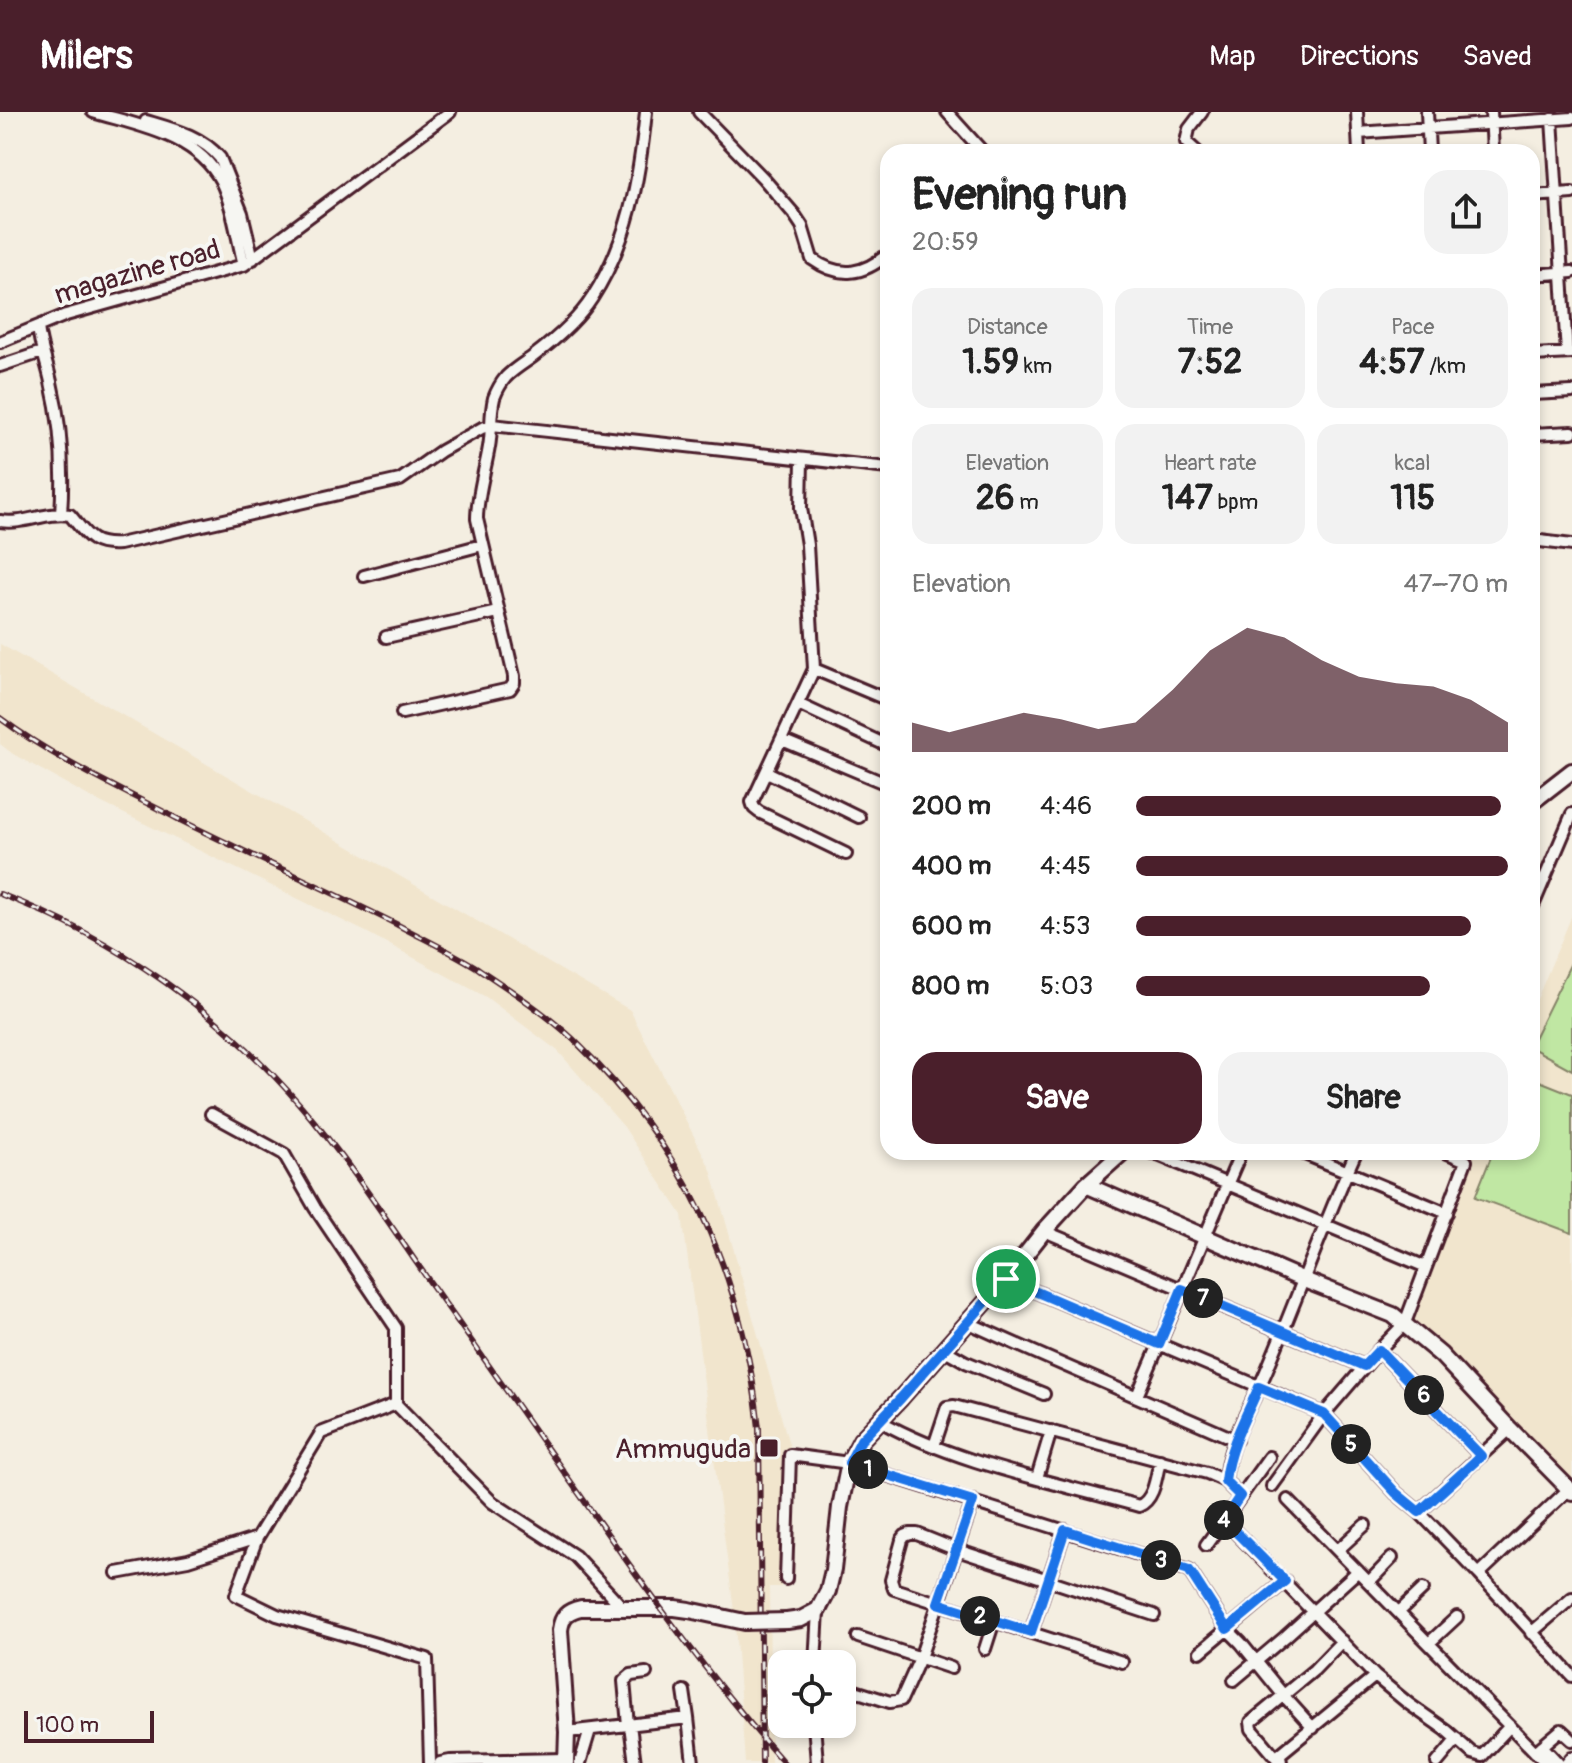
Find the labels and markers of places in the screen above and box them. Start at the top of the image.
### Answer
pin [972,1245,1040,1313]
pin: 7 [1183,1278,1223,1318]
pin: 6 [1404,1375,1444,1415]
pin: 5 [1331,1424,1371,1464]
place label: Ammuguda [615,1432,751,1467]
marker: Ammuguda [758,1437,780,1459]
pin: 1 [848,1449,888,1489]
pin: 4 [1204,1500,1244,1540]
pin: 3 [1141,1540,1181,1580]
pin: 2 [960,1596,1000,1636]

